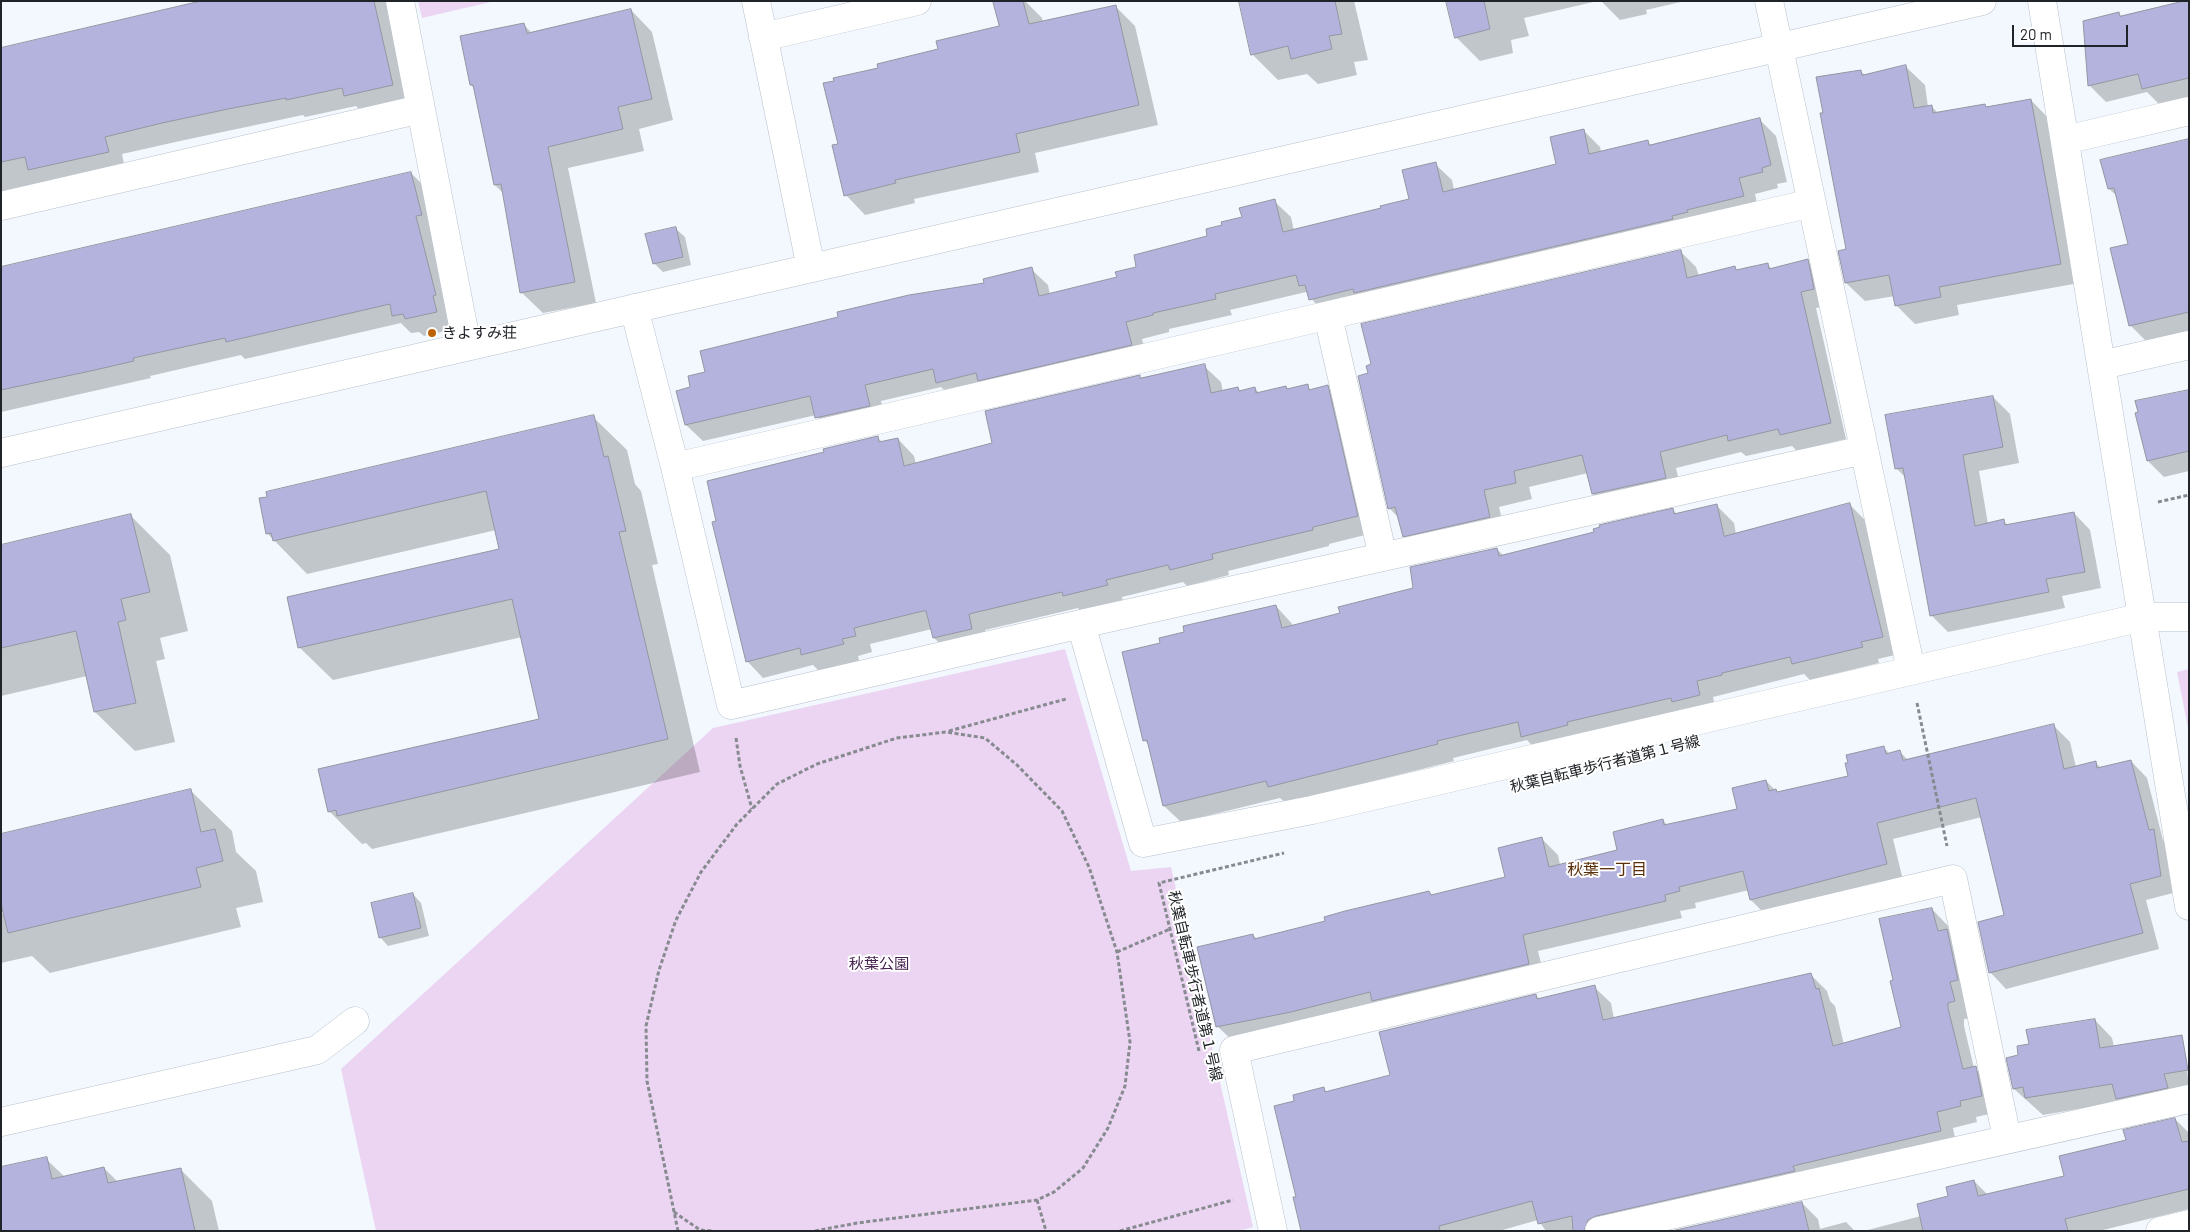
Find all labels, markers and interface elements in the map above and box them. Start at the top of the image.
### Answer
scale bar [2015,15,2131,47]
text: 20 m [2020,25,2052,43]
place label: きよすみ荘 [442,324,517,342]
marker: きよすみ荘 [426,327,438,339]
street label: 秋葉自転車歩行者道第１号線 [1508,732,1702,796]
district label: 秋葉一丁目 [1567,860,1647,880]
street label: 秋葉自転車歩行者道第１号線 [1164,889,1226,1083]
park label: 秋葉公園 [849,955,909,973]

